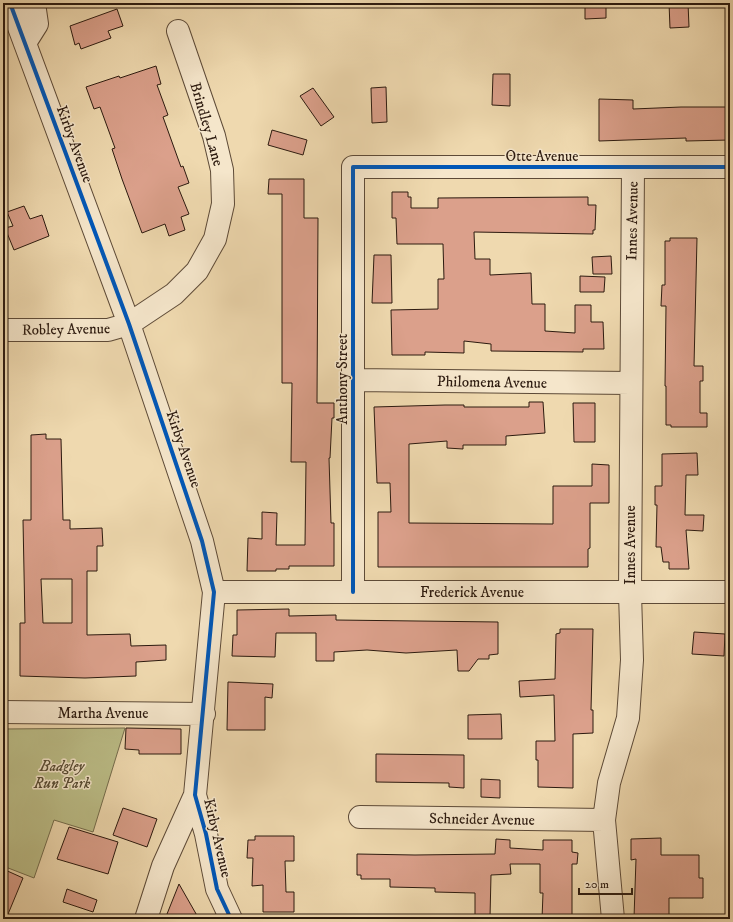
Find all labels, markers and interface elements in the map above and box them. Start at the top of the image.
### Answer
street label: Brindley Lane [185,80,228,168]
street label: Kirby Avenue [52,103,97,185]
street label: Otte Avenue [506,147,578,166]
street label: Innes Avenue [622,181,643,261]
street label: Robley Avenue [22,319,110,340]
street label: Anthony Street [333,333,352,424]
street label: Philomena Avenue [437,372,547,393]
street label: Kirby Avenue [161,408,206,490]
street label: Innes Avenue [621,505,640,585]
street label: Frederick Avenue [420,583,524,602]
street label: Martha Avenue [57,704,149,723]
park label: Badgley Run Park [33,757,91,793]
street label: Kirby Avenue [199,797,236,880]
street label: Schneider Avenue [429,809,535,830]
scale bar [579,870,632,896]
text: 20 m [585,877,609,892]

